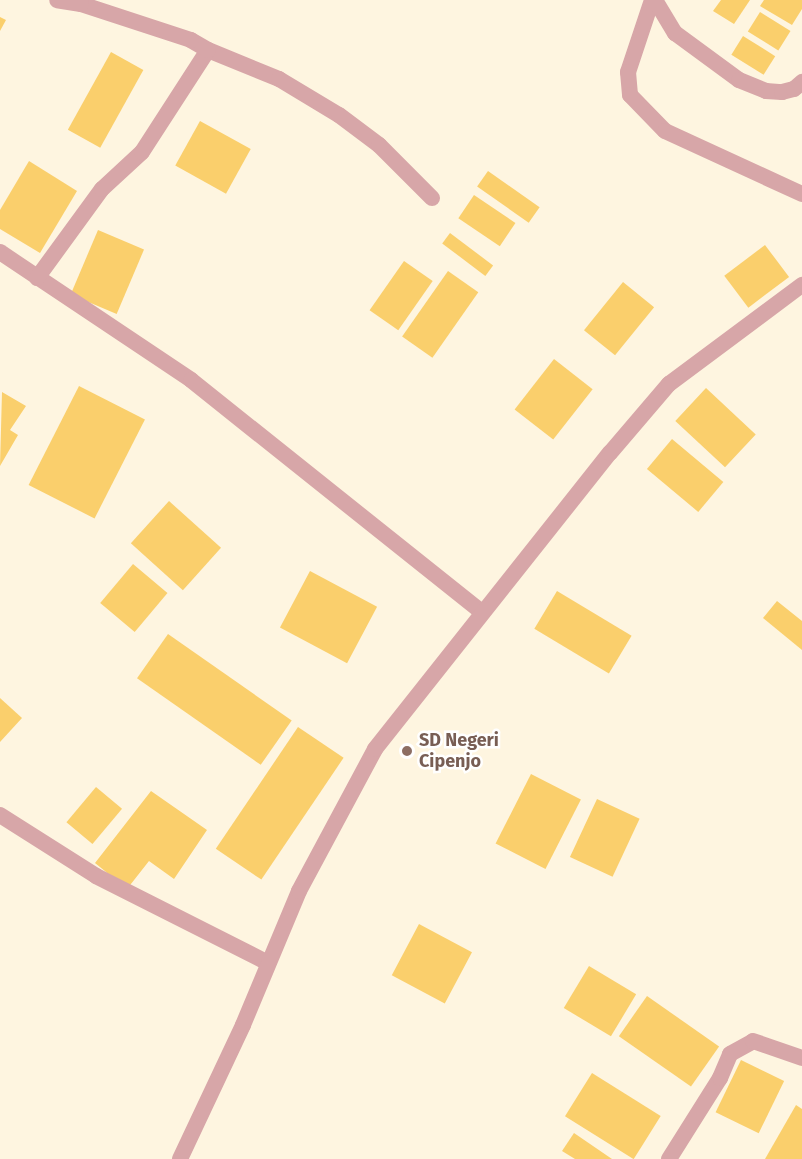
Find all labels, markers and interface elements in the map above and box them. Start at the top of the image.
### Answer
place label: SD Negeri Cipenjo [419,730,499,772]
marker: SD Negeri Cipenjo [400,744,414,758]

